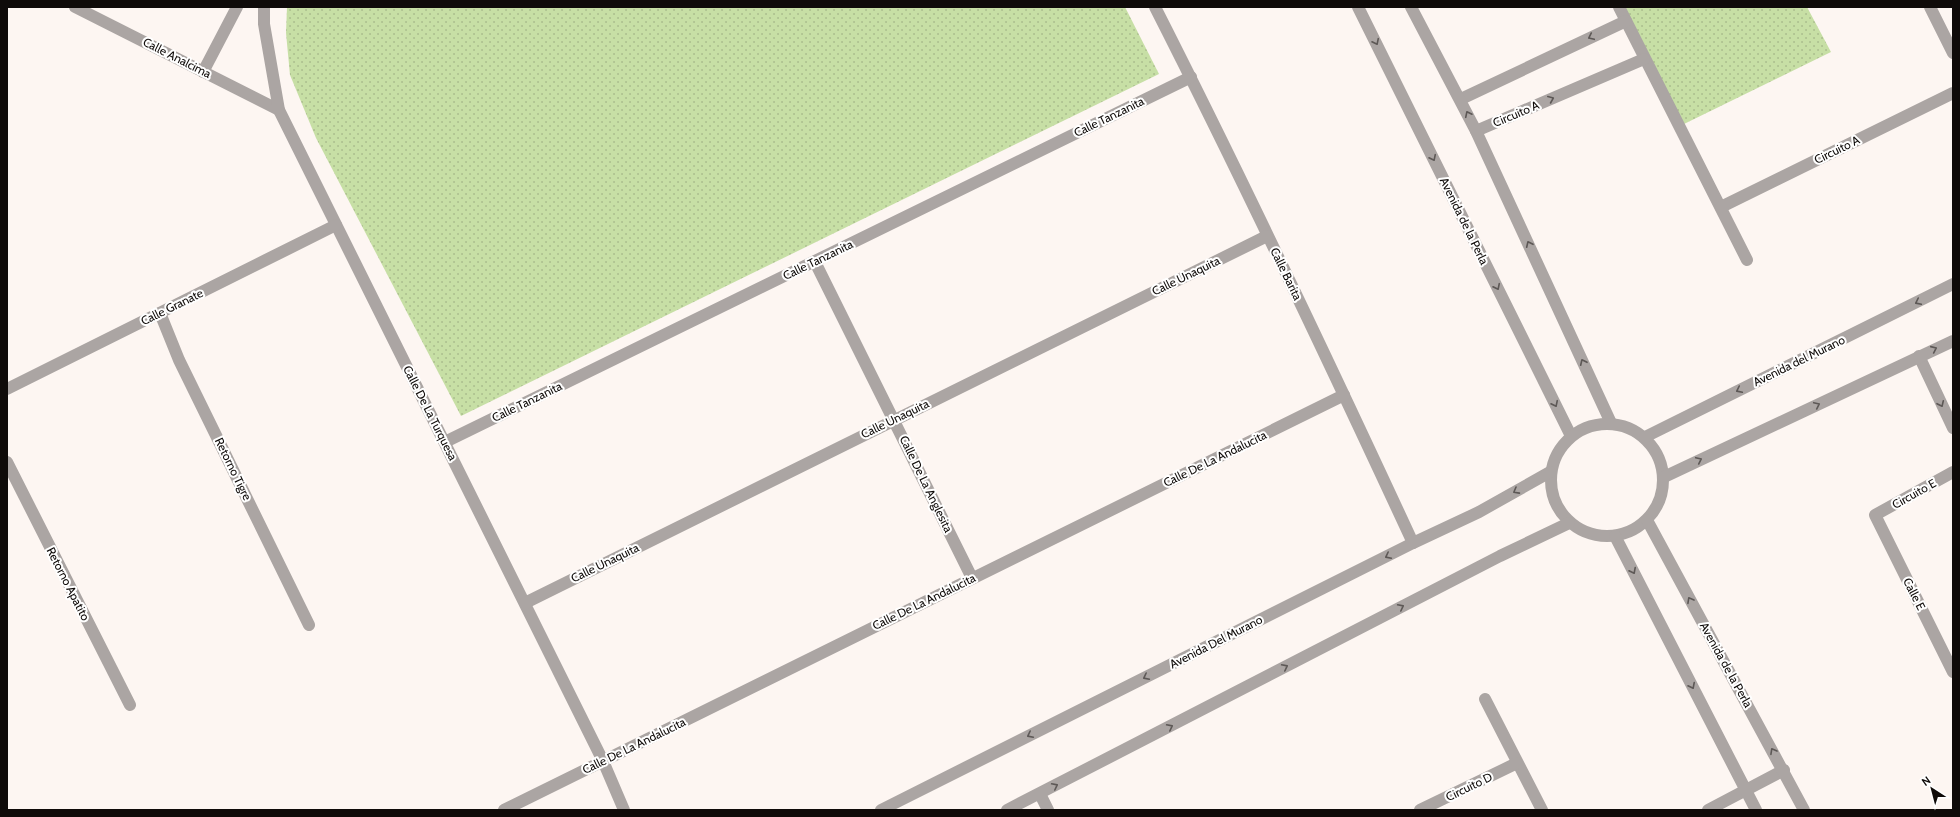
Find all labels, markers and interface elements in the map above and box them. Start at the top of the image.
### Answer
one-way arrow [1587,32,1595,40]
street label: Calle Analcima [141,34,214,81]
one-way arrow [1371,38,1378,45]
street label: Calle Tanzanita [1071,93,1147,140]
one-way arrow [1546,96,1554,104]
street label: Circuito A [1490,97,1542,130]
one-way arrow [1465,110,1473,118]
street label: Circuito A [1812,132,1863,167]
one-way arrow [1428,154,1436,162]
street label: Avenida de la Perla [1437,175,1492,267]
street label: Calle Tanzanita [780,236,856,283]
one-way arrow [1525,241,1533,248]
street label: Calle Barita [1267,245,1306,303]
street label: Calle Unaquita [1149,253,1222,298]
one-way arrow [1492,283,1500,291]
street label: Calle Granate [138,285,205,328]
one-way arrow [1915,297,1922,305]
street label: Avenida del Murano [1750,332,1847,389]
one-way arrow [1930,346,1938,354]
one-way arrow [1580,359,1588,366]
street label: Calle De La Turquesa [400,363,461,463]
street label: Calle Tanzanita [489,378,565,425]
one-way arrow [1736,386,1743,393]
street label: Calle Unaquita [858,396,931,441]
one-way arrow [1550,400,1558,407]
one-way arrow [1937,400,1945,407]
one-way arrow [1812,402,1820,410]
street label: Calle De La Andalucita [1161,427,1269,490]
street label: Calle De La Anglesita [896,433,956,535]
street label: Retorno Tigre [212,435,255,503]
one-way arrow [1695,457,1703,465]
street label: Circuito E [1889,475,1939,512]
one-way arrow [1513,487,1520,494]
street label: Calle Unaquita [568,540,641,585]
street label: Retorno Apatito [44,545,94,623]
one-way arrow [1385,551,1392,559]
one-way arrow [1628,567,1635,574]
street label: Calle De La Andalucita [870,570,978,633]
street label: Calle E [1900,575,1929,613]
one-way arrow [1688,597,1695,604]
one-way arrow [1397,604,1404,612]
street label: Avenida Del Murano [1167,611,1265,671]
street label: Avenida de la Perla [1697,619,1756,710]
one-way arrow [1281,664,1289,671]
one-way arrow [1143,672,1151,680]
one-way arrow [1688,682,1695,690]
street label: Calle De La Andalucita [580,714,688,777]
one-way arrow [1166,724,1173,731]
one-way arrow [1027,730,1034,738]
one-way arrow [1771,747,1778,755]
street label: Circuito D [1443,769,1495,804]
north arrow [1912,769,1952,809]
text: N [1919,773,1933,789]
one-way arrow [1050,784,1058,791]

